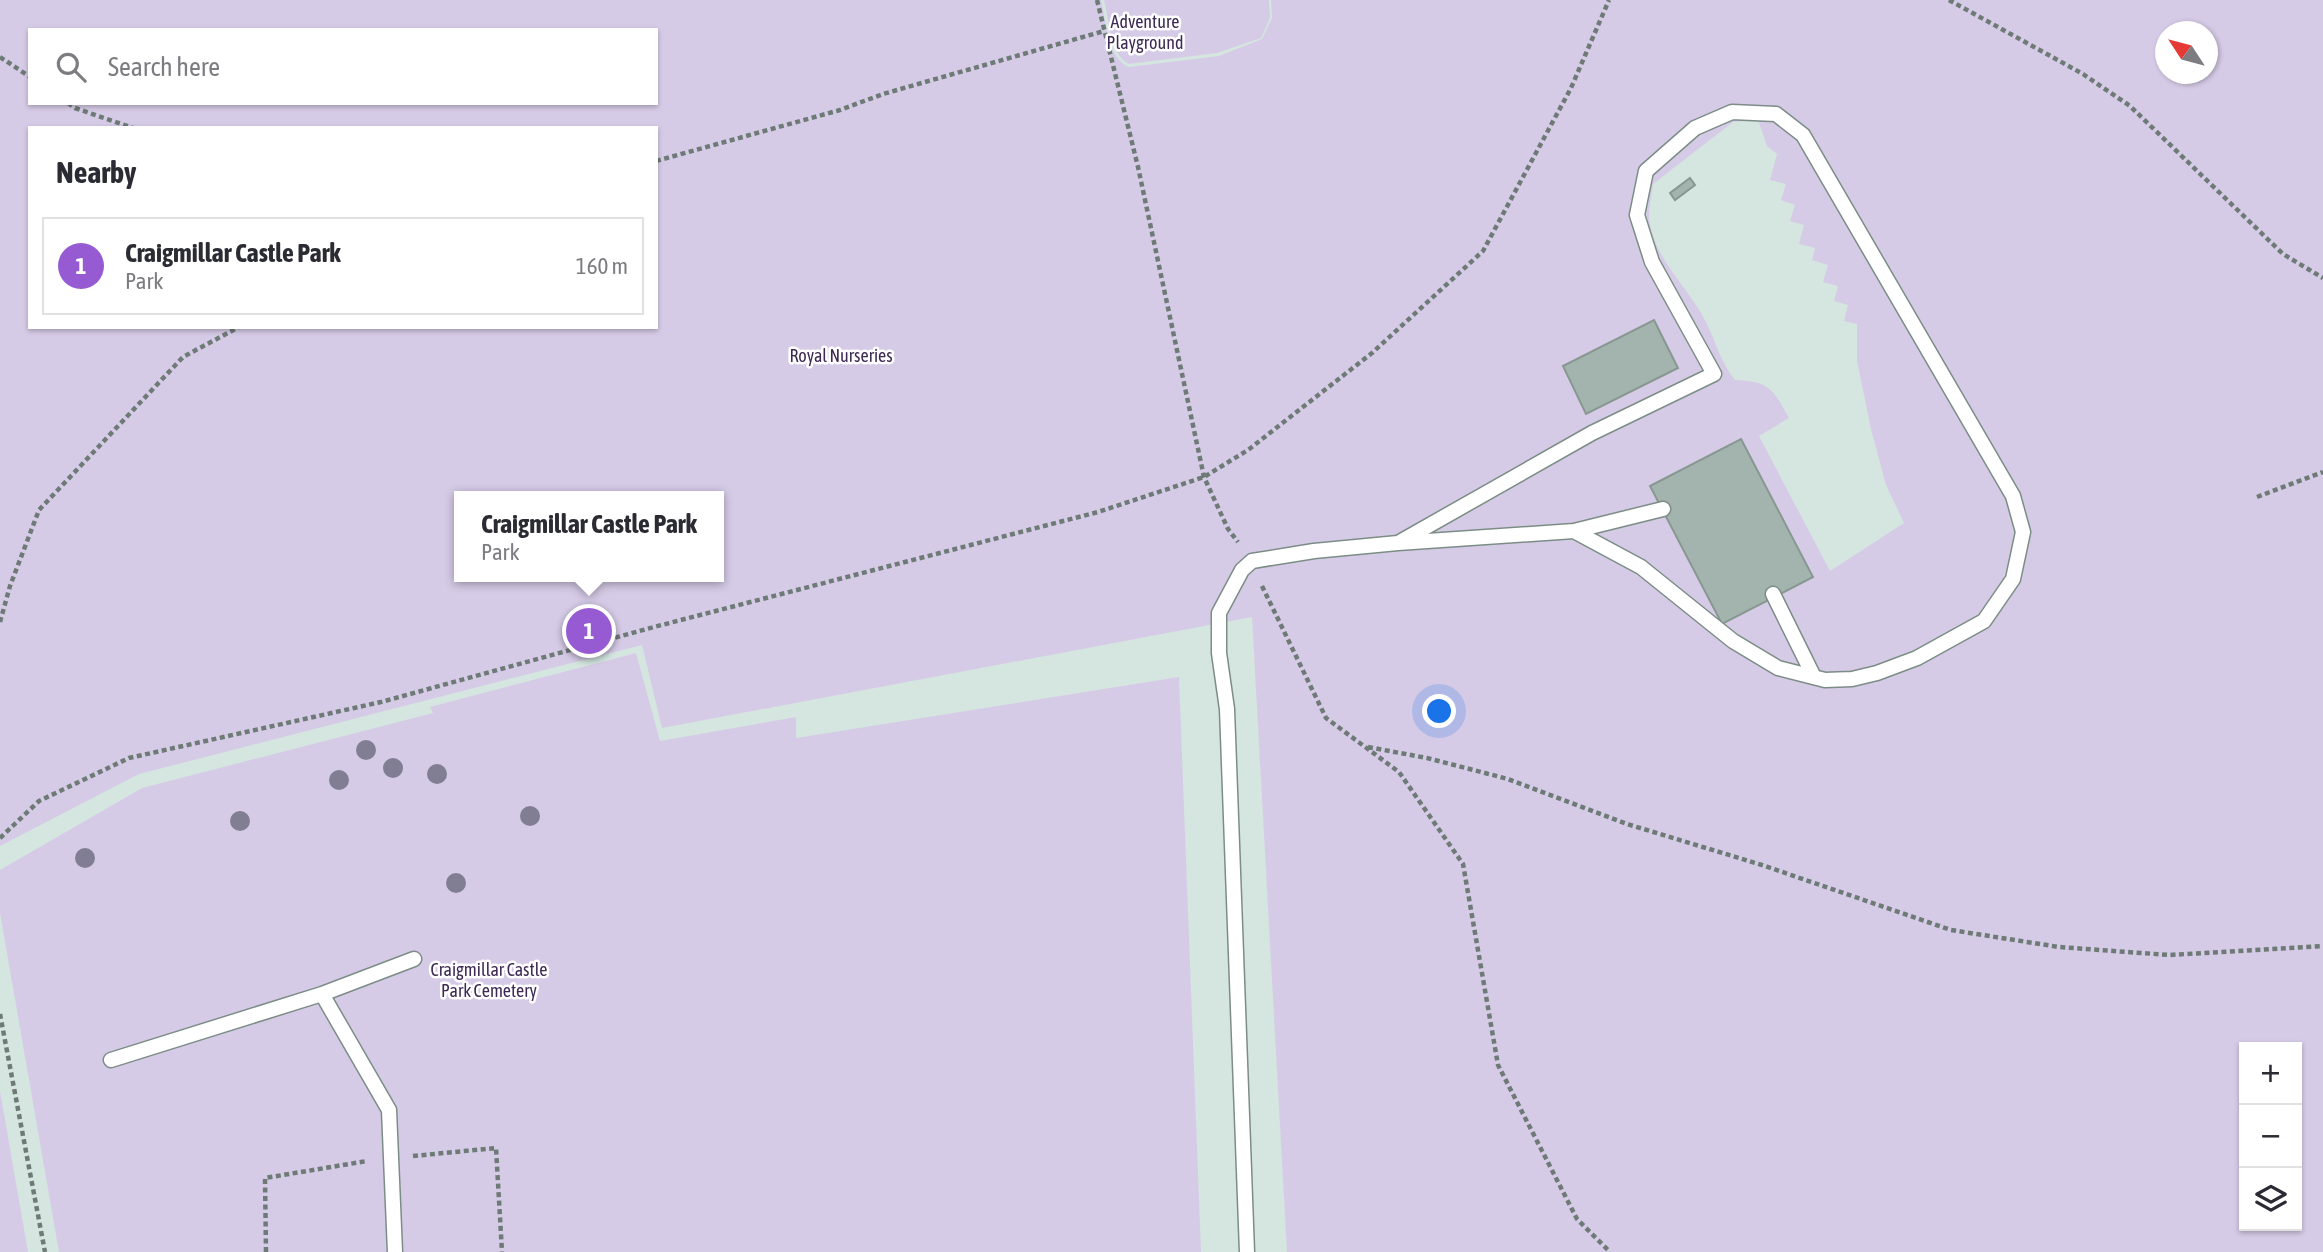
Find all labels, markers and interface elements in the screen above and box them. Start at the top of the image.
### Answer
park label: Adventure Playground [1107,11,1183,53]
north arrow [2155,21,2218,84]
search box [28,28,658,105]
icon: search [52,48,90,86]
text: Search here [108,52,220,82]
text: Nearby [56,155,136,189]
text: Craigmillar Castle Park [125,238,341,268]
text: 1 [76,253,86,279]
text: 160 m [576,253,628,279]
text: Park [125,268,163,294]
park label: Royal Nurseries [789,345,893,366]
popup [454,491,724,582]
text: Craigmillar Castle Park [481,509,697,539]
text: Park [481,539,520,565]
pin: 1 [566,605,612,657]
your location [1422,694,1456,728]
park label: Craigmillar Castle Park Cemetery [431,959,547,1001]
map controls [2239,1042,2302,1231]
button: + [2239,1042,2302,1105]
button: − [2239,1105,2302,1168]
button: layers [2239,1168,2302,1231]

